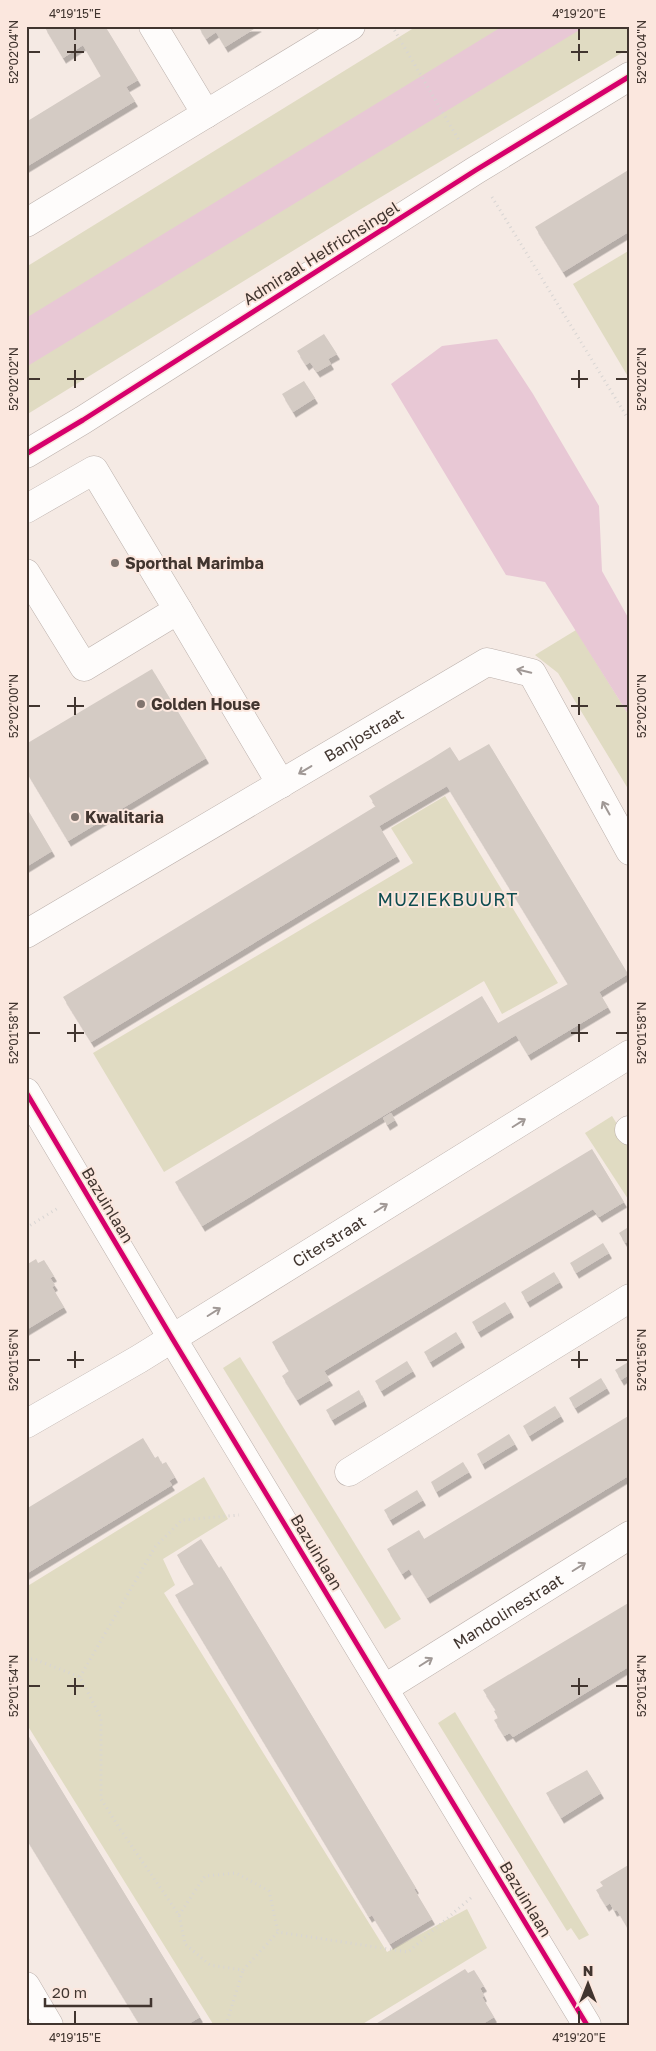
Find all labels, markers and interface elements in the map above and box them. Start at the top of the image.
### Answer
text: 4°19'15"E [49,6,101,21]
text: 4°19'20"E [552,6,606,21]
text: 52°02'04"N [6,20,21,84]
text: 52°02'04"N [634,20,649,84]
street label: Admiraal Helfrichsingel [239,197,403,309]
text: 52°02'02"N [6,347,21,411]
text: 52°02'02"N [634,347,649,411]
place label: Sporthal Marimba [125,553,264,573]
marker: Sporthal Marimba [109,557,121,569]
one-way arrow [516,666,532,675]
text: 52°02'00"N [6,674,21,738]
text: 52°02'00"N [634,674,649,738]
place label: Golden House [151,694,260,714]
marker: Golden House [135,698,147,710]
street label: Banjostraat [320,704,407,766]
one-way arrow [298,766,312,776]
one-way arrow [601,801,610,816]
place label: Kwalitaria [85,807,164,827]
marker: Kwalitaria [69,811,81,823]
district label: MUZIEKBUURT [377,888,519,910]
text: 52°01'58"N [6,1002,21,1064]
text: 52°01'58"N [634,1002,649,1064]
one-way arrow [512,1117,526,1127]
street label: Bazuinlaan [78,1164,138,1246]
one-way arrow [374,1203,388,1213]
street label: Citerstraat [289,1211,369,1271]
one-way arrow [206,1307,220,1317]
text: 52°01'56"N [6,1329,21,1391]
text: 52°01'56"N [634,1329,649,1391]
street label: Bazuinlaan [287,1511,347,1593]
one-way arrow [572,1561,586,1572]
street label: Mandolinestraat [449,1569,567,1653]
text: 52°01'54"N [6,1655,21,1717]
text: 52°01'54"N [634,1655,649,1717]
one-way arrow [419,1657,433,1667]
street label: Bazuinlaan [496,1858,556,1940]
north arrow [564,1958,614,2008]
text: N [583,1962,593,1979]
scale bar [45,1976,151,2008]
text: 20 m [52,1983,87,2001]
text: 4°19'15"E [49,2030,101,2045]
text: 4°19'20"E [552,2030,606,2045]

